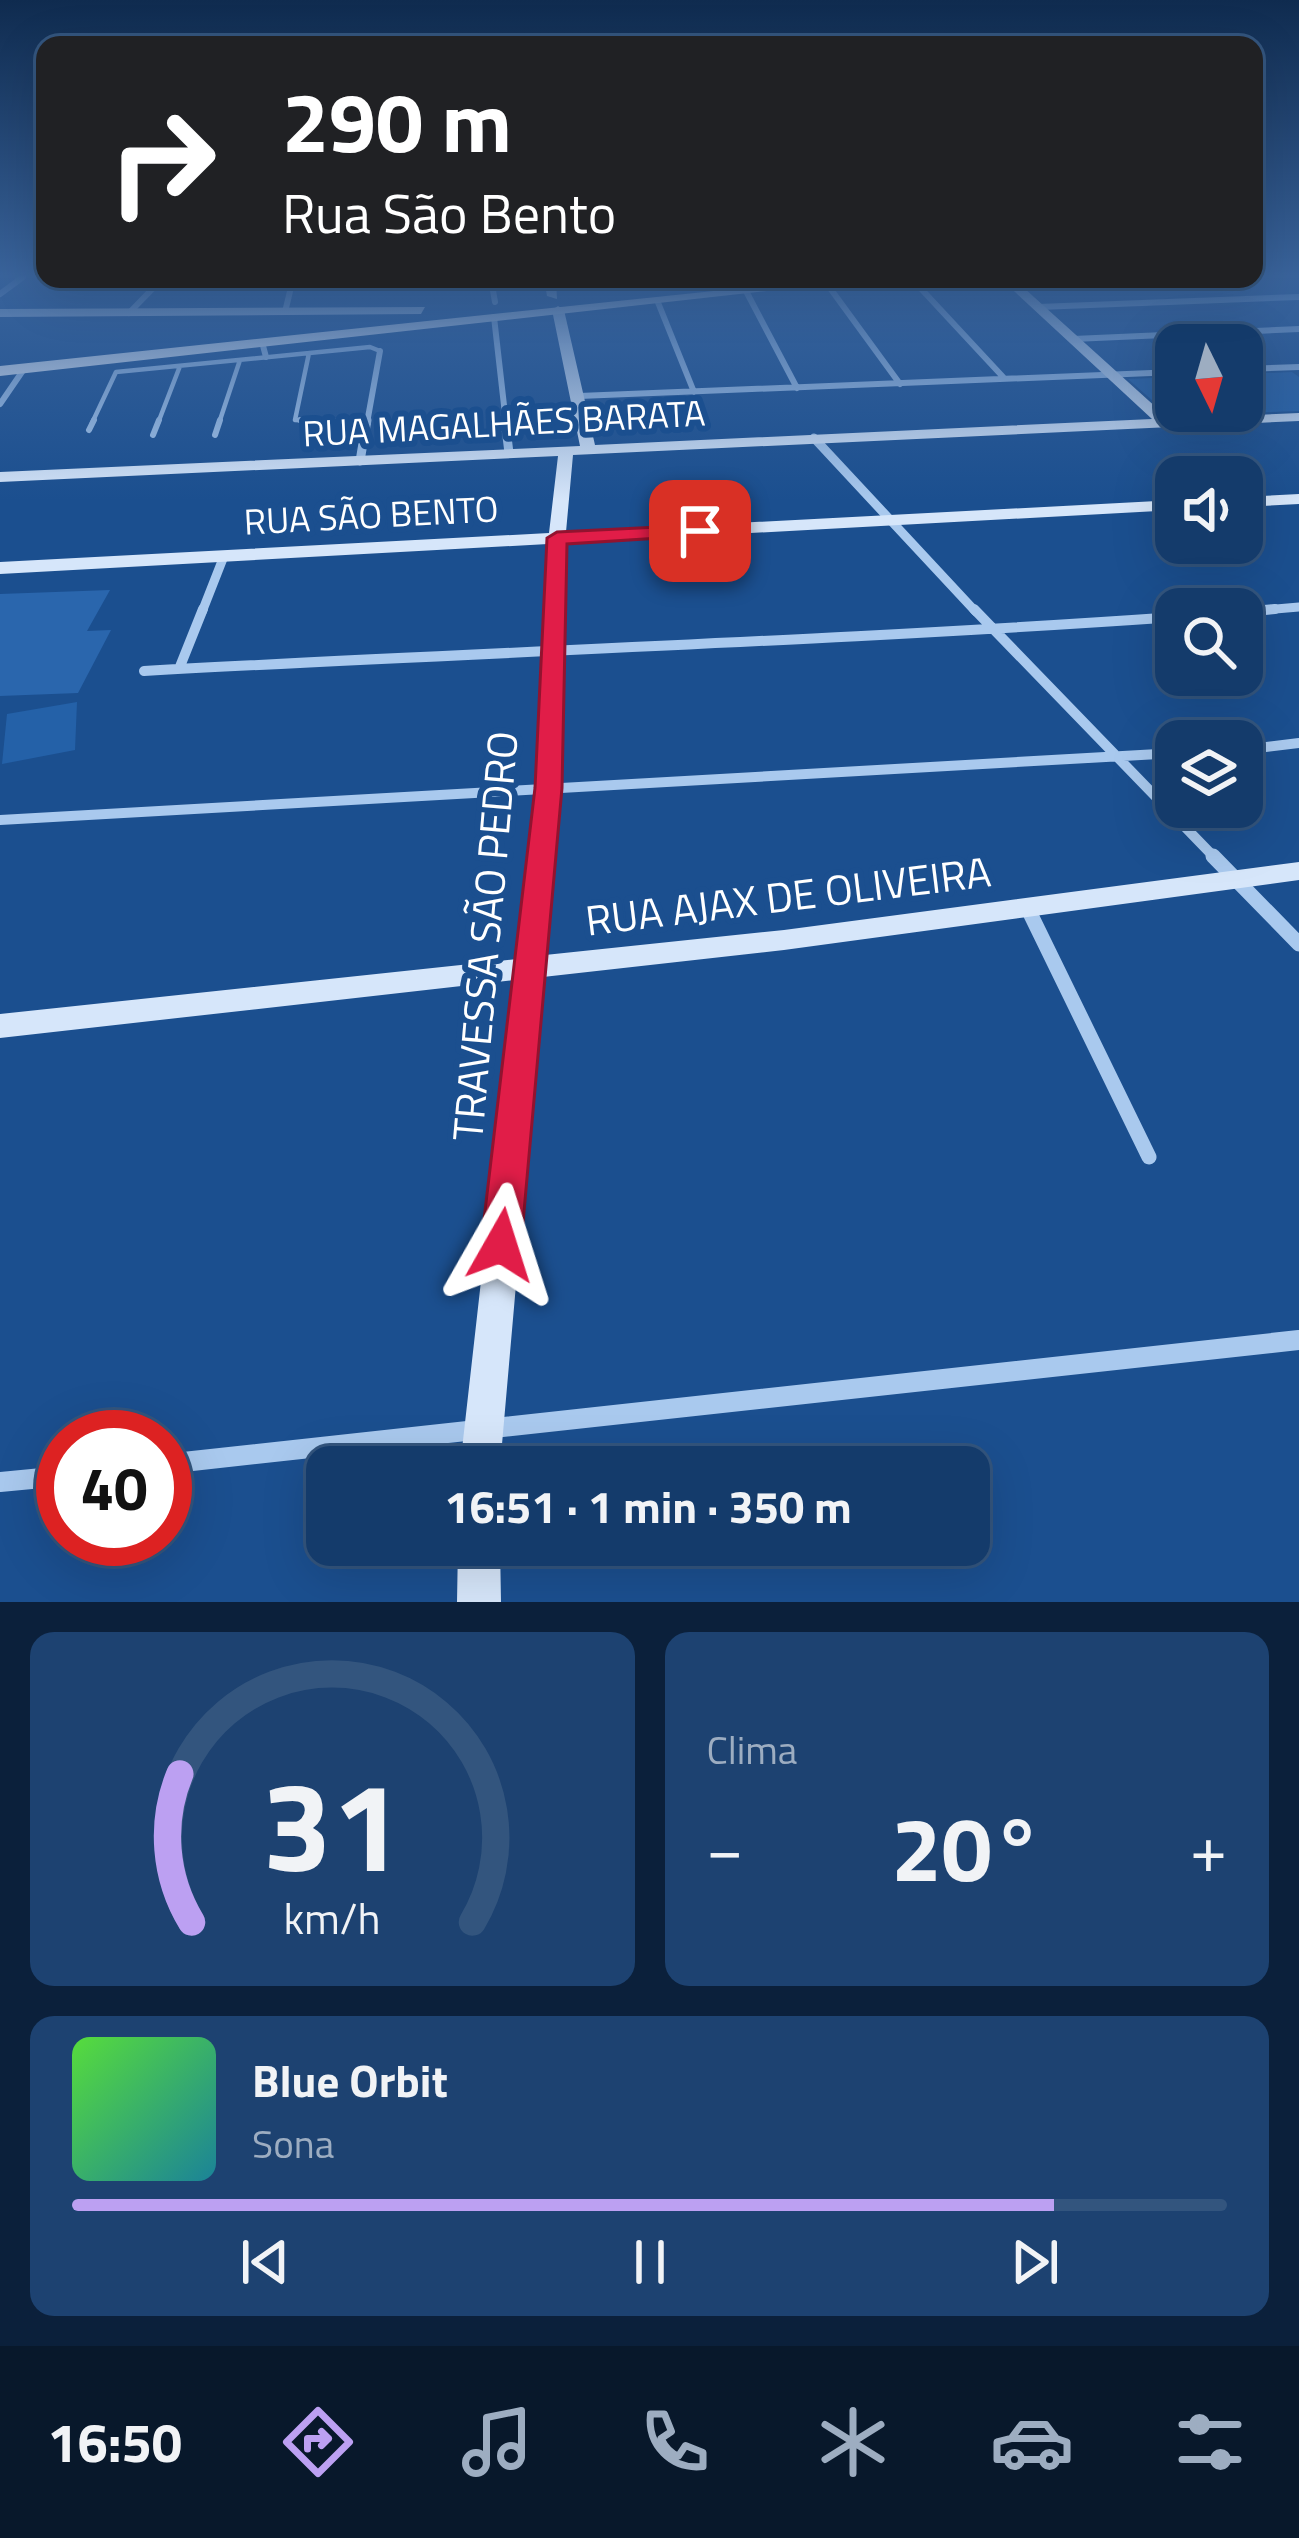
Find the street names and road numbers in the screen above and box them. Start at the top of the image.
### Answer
street label: RUA MAGALHÃES BARATA [301,384,707,461]
street label: RUA SÃO BENTO [242,480,500,549]
street label: TRAVESSA SÃO PEDRO [434,728,534,1143]
street label: RUA AJAX DE OLIVEIRA [582,838,994,952]

